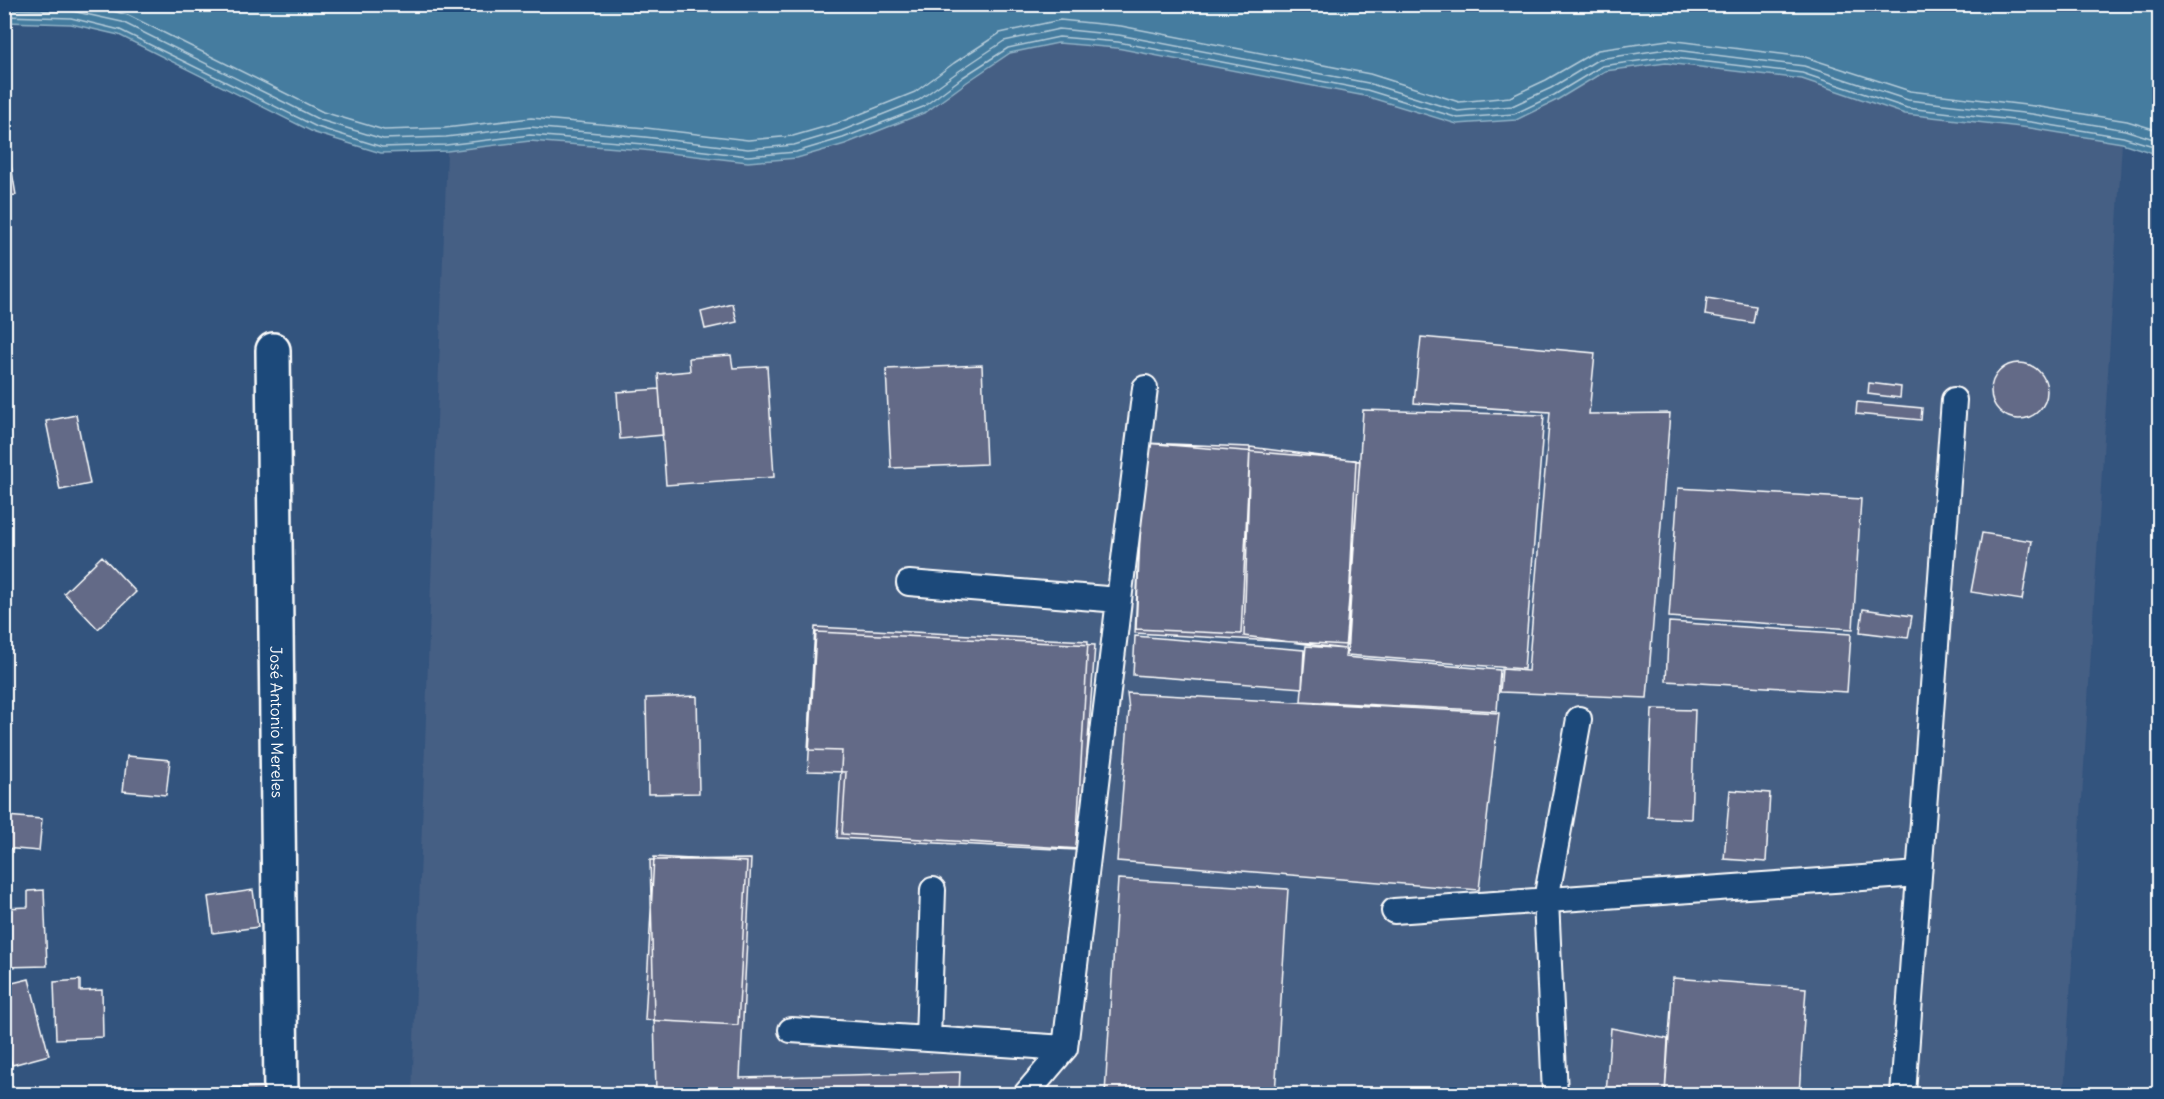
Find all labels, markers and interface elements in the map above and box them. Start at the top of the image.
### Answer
street label: José Antonio Mereles [266,646,288,798]

